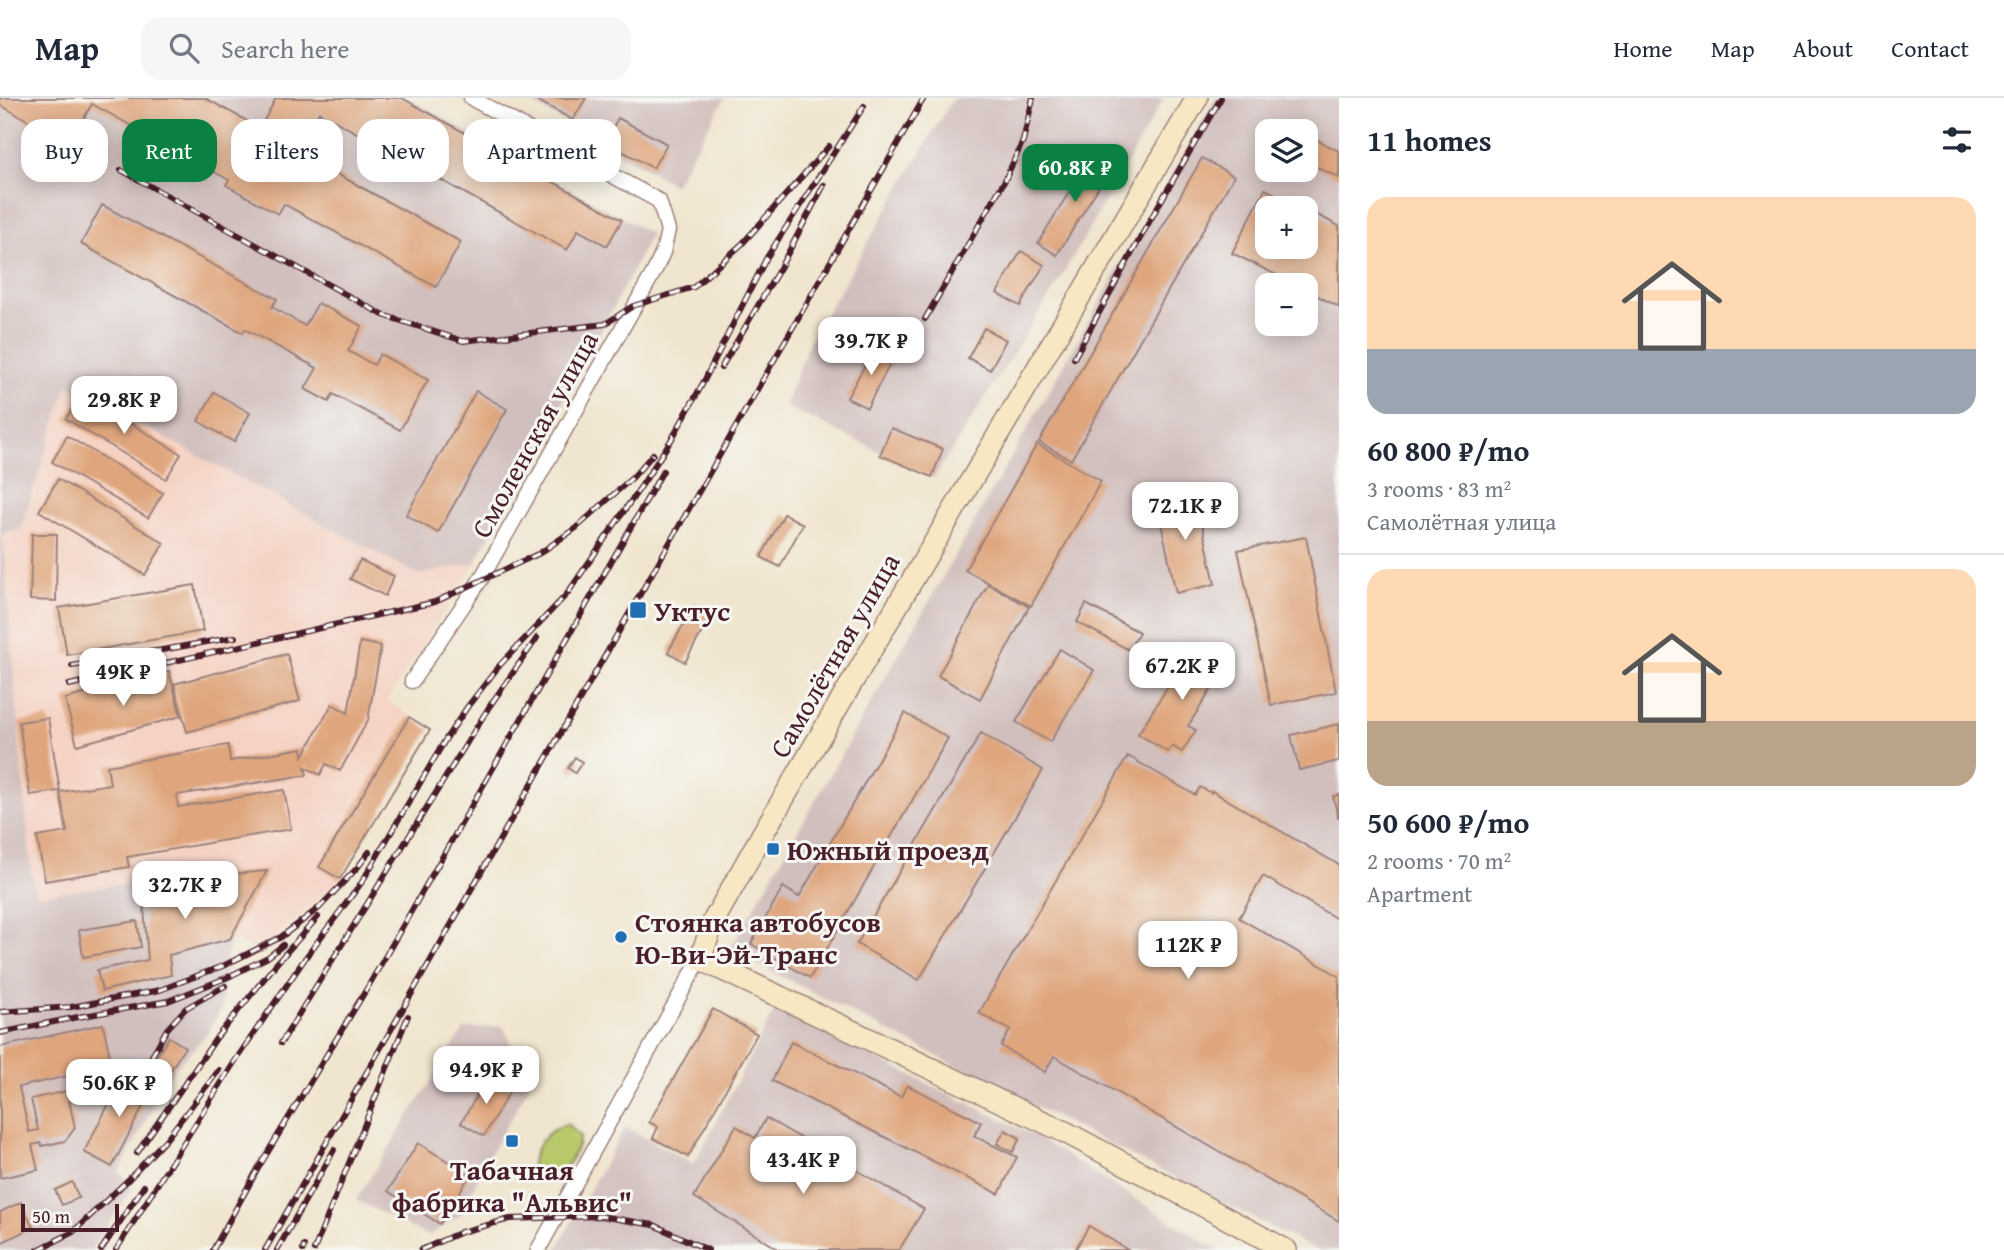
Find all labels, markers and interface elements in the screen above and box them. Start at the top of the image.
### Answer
search box [141,17,631,80]
text: Map [35,24,99,72]
icon: search [165,29,203,67]
text: Search here [221,29,349,68]
text: Home [1614,31,1673,66]
text: Map [1711,31,1755,66]
text: About [1793,31,1853,66]
text: Contact [1891,31,1969,66]
text: 11 homes [1367,118,1492,162]
chip: Buy [21,119,108,182]
chip: Rent [122,119,217,182]
chip: Filters [231,119,343,182]
chip: New [357,119,449,182]
chip: Apartment [463,119,621,182]
map controls [1255,119,1318,336]
button: layers [1255,119,1318,182]
icon: filters [1938,121,1976,159]
pin: 60.8K ₽ [1010,144,1140,204]
text: 60.8K ₽ [1038,150,1112,183]
button: + [1255,196,1318,259]
icon: home [1609,243,1735,369]
button: − [1255,273,1318,336]
pin: 39.7K ₽ [806,317,936,377]
street label: Смоленская улица [460,323,608,545]
text: 39.7K ₽ [834,323,908,356]
pin: 29.8K ₽ [59,376,189,436]
text: 29.8K ₽ [87,382,161,415]
text: 60 800 ₽/mo [1367,428,1530,472]
text: 3 rooms · 83 m² [1367,472,1511,505]
pin: 72.1K ₽ [1120,482,1250,542]
text: 72.1K ₽ [1148,488,1222,521]
text: Самолётная улица [1367,505,1556,538]
street label: Самолётная улица [759,544,910,765]
place label: Уктус [654,590,730,631]
marker: Уктус [628,600,648,620]
icon: home [1609,615,1735,741]
pin: 67.2K ₽ [1117,642,1247,702]
pin: 49K ₽ [74,648,172,708]
text: 67.2K ₽ [1145,648,1219,681]
text: 49K ₽ [95,654,151,687]
text: 50 600 ₽/mo [1367,800,1530,844]
place label: Южный проезд [787,829,989,870]
marker: Южный проезд [765,841,781,857]
text: 2 rooms · 70 m² [1367,844,1511,877]
pin: 32.7K ₽ [120,862,250,921]
text: 32.7K ₽ [148,867,222,900]
text: Apartment [1367,877,1472,910]
place label: Стоянка автобусов Ю-Ви-Эй-Транс [635,901,881,974]
pin: 112K ₽ [1131,922,1245,981]
text: 112K ₽ [1154,927,1222,960]
marker: Стоянка автобусов Ю-Ви-Эй-Транс [613,929,629,945]
pin: 94.9K ₽ [421,1046,551,1106]
text: 94.9K ₽ [449,1052,523,1085]
pin: 50.6K ₽ [54,1060,184,1119]
text: 50.6K ₽ [82,1065,156,1098]
marker: Табачная фабрика "Альвис" [504,1133,520,1149]
pin: 43.4K ₽ [738,1136,868,1196]
text: 43.4K ₽ [766,1142,840,1175]
place label: Табачная фабрика "Альвис" [392,1149,632,1222]
scale bar [21,1201,119,1233]
text: 50 m [32,1202,70,1230]

